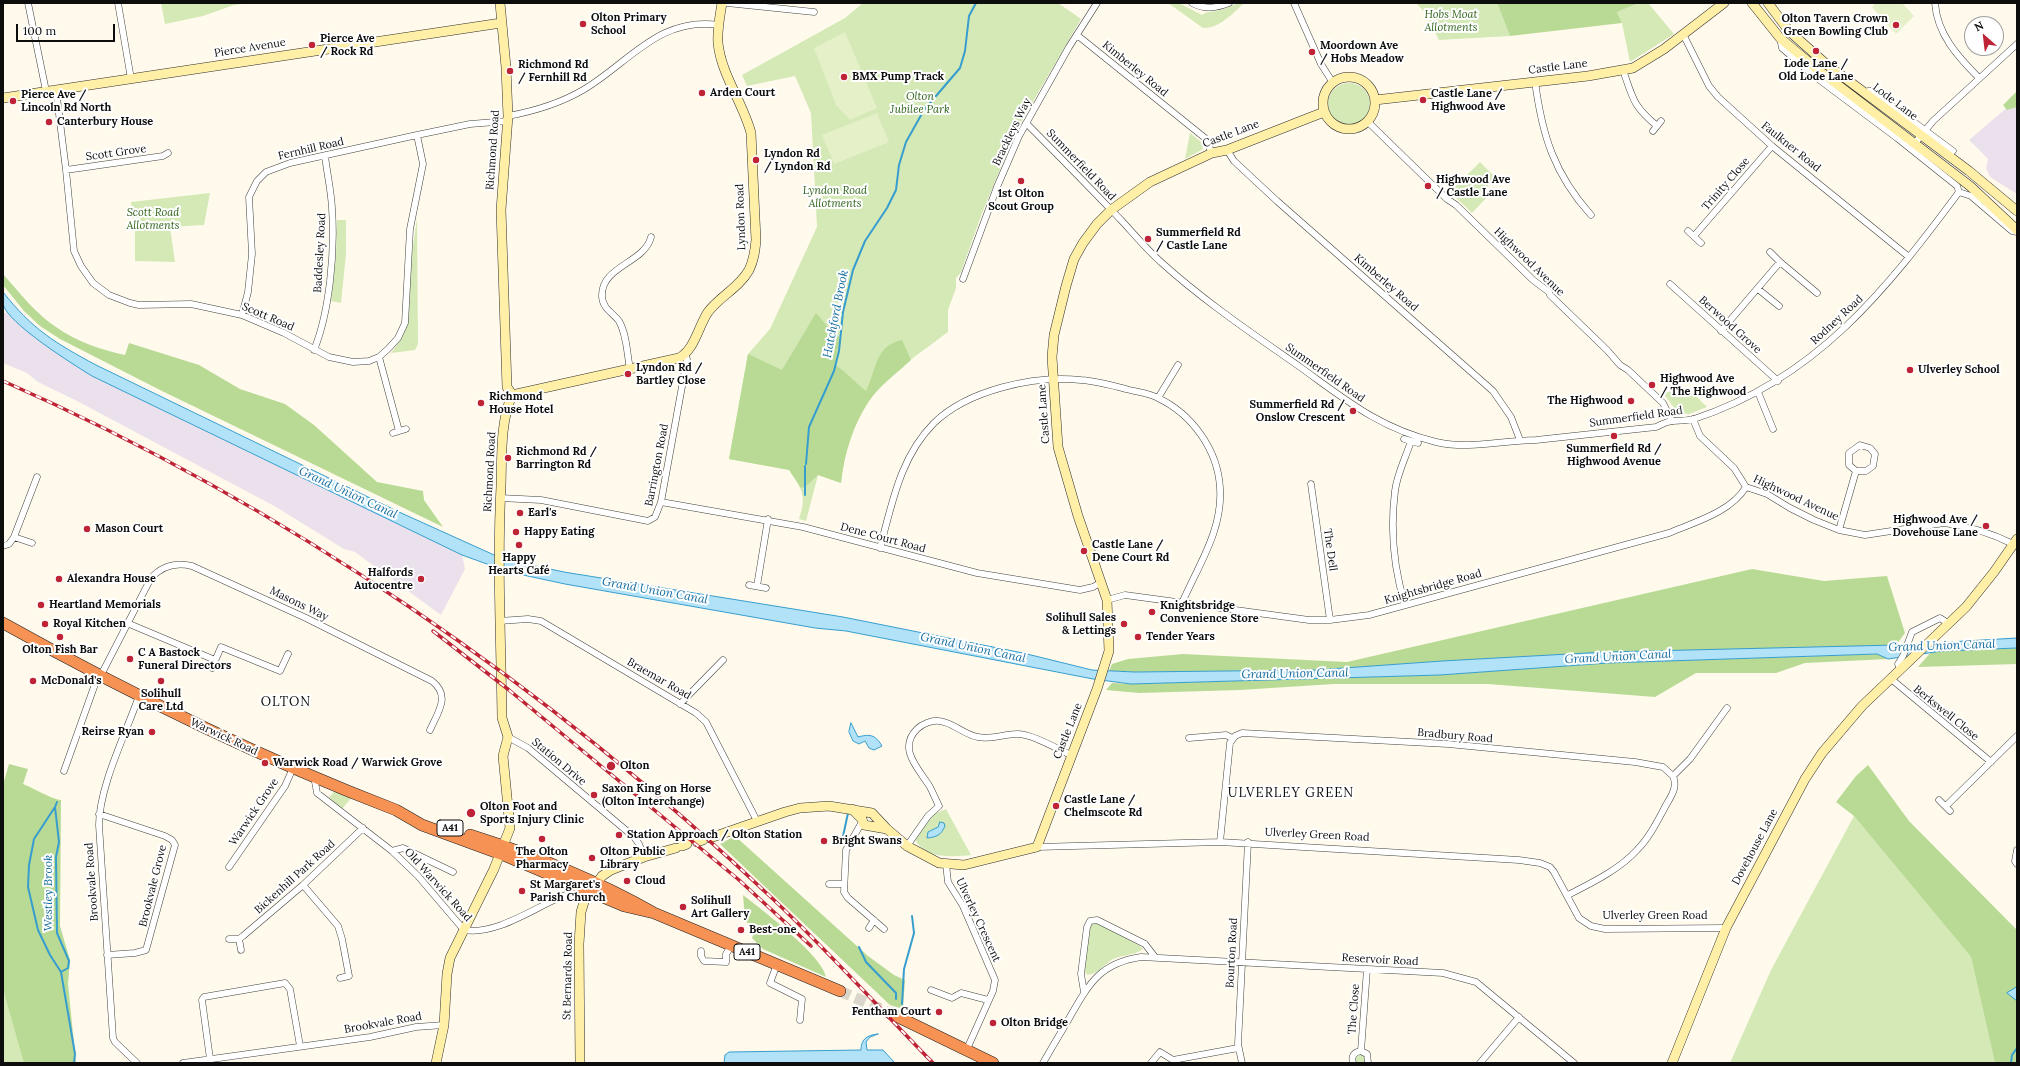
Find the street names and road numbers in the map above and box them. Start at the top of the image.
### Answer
street label: Pierce Avenue [213,36,287,60]
street label: Kimberley Road [1100,38,1170,100]
street label: Castle Lane [1528,57,1588,77]
street label: Lode Lane [1870,81,1920,123]
street label: Brackleys Way [990,96,1034,168]
street label: Richmond Road [484,109,502,191]
street label: Castle Lane [1201,117,1261,151]
street label: Faulkner Road [1759,119,1823,175]
street label: Summerfield Road [1044,127,1118,203]
street label: Fernhill Road [277,135,345,163]
street label: Scott Grove [85,142,147,164]
street label: Trinity Close [1699,155,1753,213]
street label: Lyndon Road [733,183,749,251]
street label: Baddesley Road [311,213,329,293]
street label: Highwood Avenue [1491,225,1567,299]
street label: Kimberley Road [1351,252,1421,314]
street label: Rodney Road [1808,292,1866,348]
street label: Berwood Grove [1696,293,1764,357]
street label: Scott Road [240,300,296,334]
street label: Summerfield Road [1283,341,1367,405]
street label: Castle Lane [1035,384,1053,444]
street label: Summerfield Road [1589,404,1683,430]
street label: Barrington Road [643,423,671,507]
street label: Richmond Road [481,432,499,512]
street label: Highwood Avenue [1751,472,1841,524]
street label: Dene Court Road [839,520,927,556]
street label: The Dell [1320,528,1340,572]
street label: Knightsbridge Road [1383,567,1483,607]
street label: Masons Way [267,584,331,624]
street label: Braemar Road [625,655,693,703]
street label: Berkswell Close [1911,683,1981,743]
street label: Castle Lane [1051,701,1085,761]
street label: Warwick Road [188,716,260,758]
street label: Bradbury Road [1417,726,1493,746]
street label: Station Drive [529,735,589,789]
street label: Warwick Grove [227,776,281,848]
street label: Dovehouse Lane [1729,807,1781,887]
road number: A41 [437,820,463,836]
street label: Ulverley Green Road [1264,826,1370,844]
street label: Bickenhill Park Road [252,837,338,917]
street label: Brookvale Road [83,842,101,922]
street label: Brookvale Grove [136,844,170,928]
street label: Old Warwick Road [402,846,474,924]
street label: Ulverley Crescent [953,876,1003,964]
street label: Ulverley Green Road [1602,909,1708,923]
street label: Bourton Road [1224,917,1240,989]
street label: St Bernards Road [561,932,575,1020]
road number: A41 [734,944,760,960]
street label: Reservoir Road [1341,951,1419,969]
street label: The Close [1346,983,1362,1035]
street label: Brookvale Road [343,1010,423,1036]

